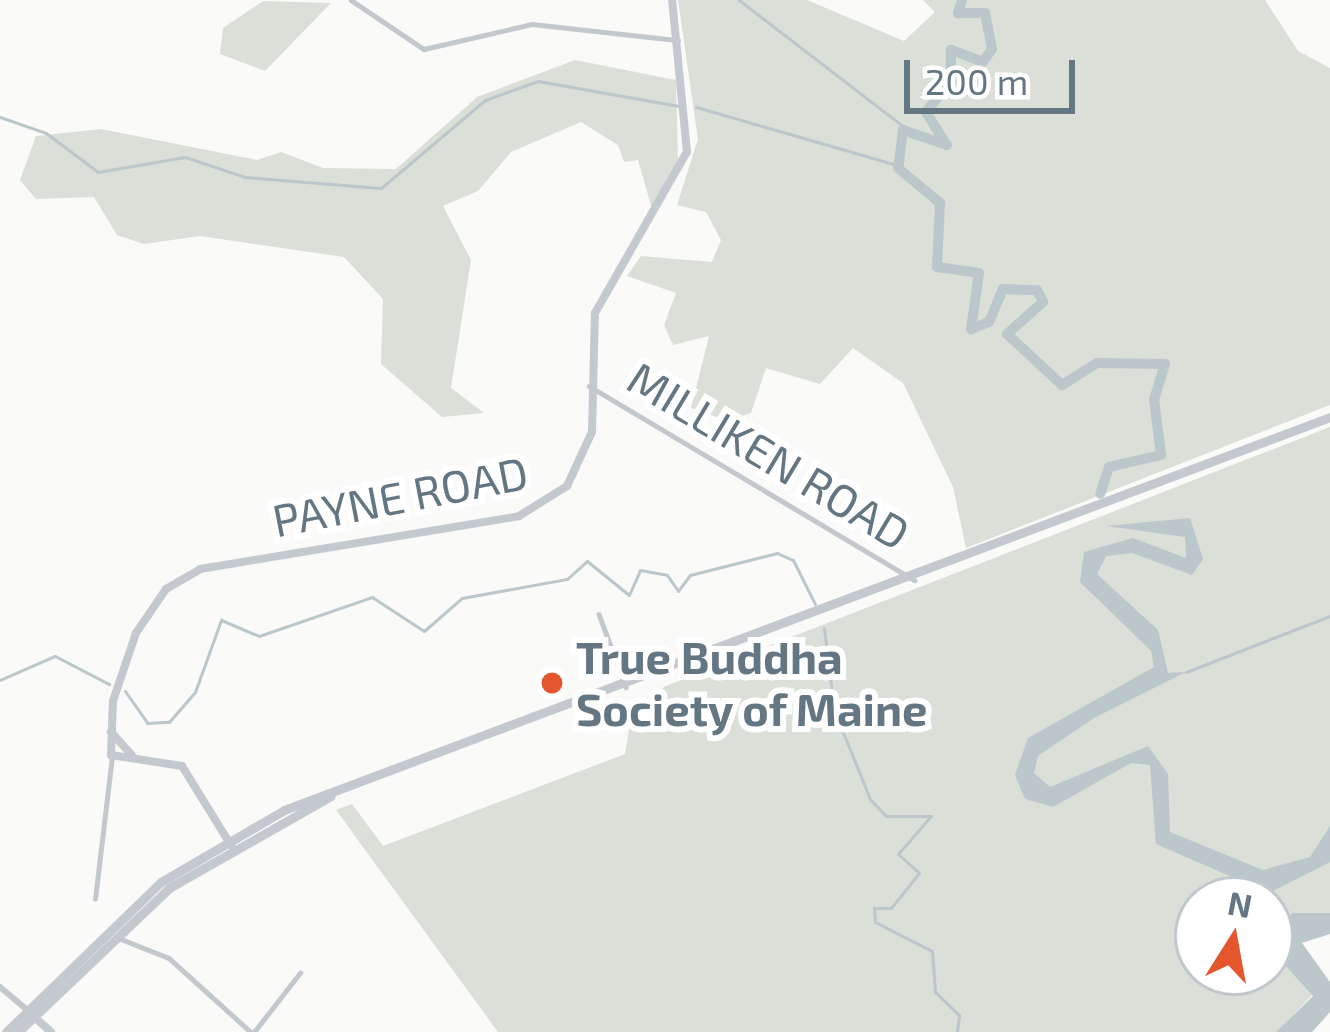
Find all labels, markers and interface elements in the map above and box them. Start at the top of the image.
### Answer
scale bar [910,36,1081,110]
text: 200 m [925,59,1028,102]
street label: MILLIKEN ROAD [619,350,919,560]
street label: PAYNE ROAD [268,445,532,547]
place label: True Buddha Society of Maine [576,630,929,736]
marker: True Buddha Society of Maine [539,670,565,696]
north arrow [1174,876,1294,996]
text: N [1225,882,1256,926]

